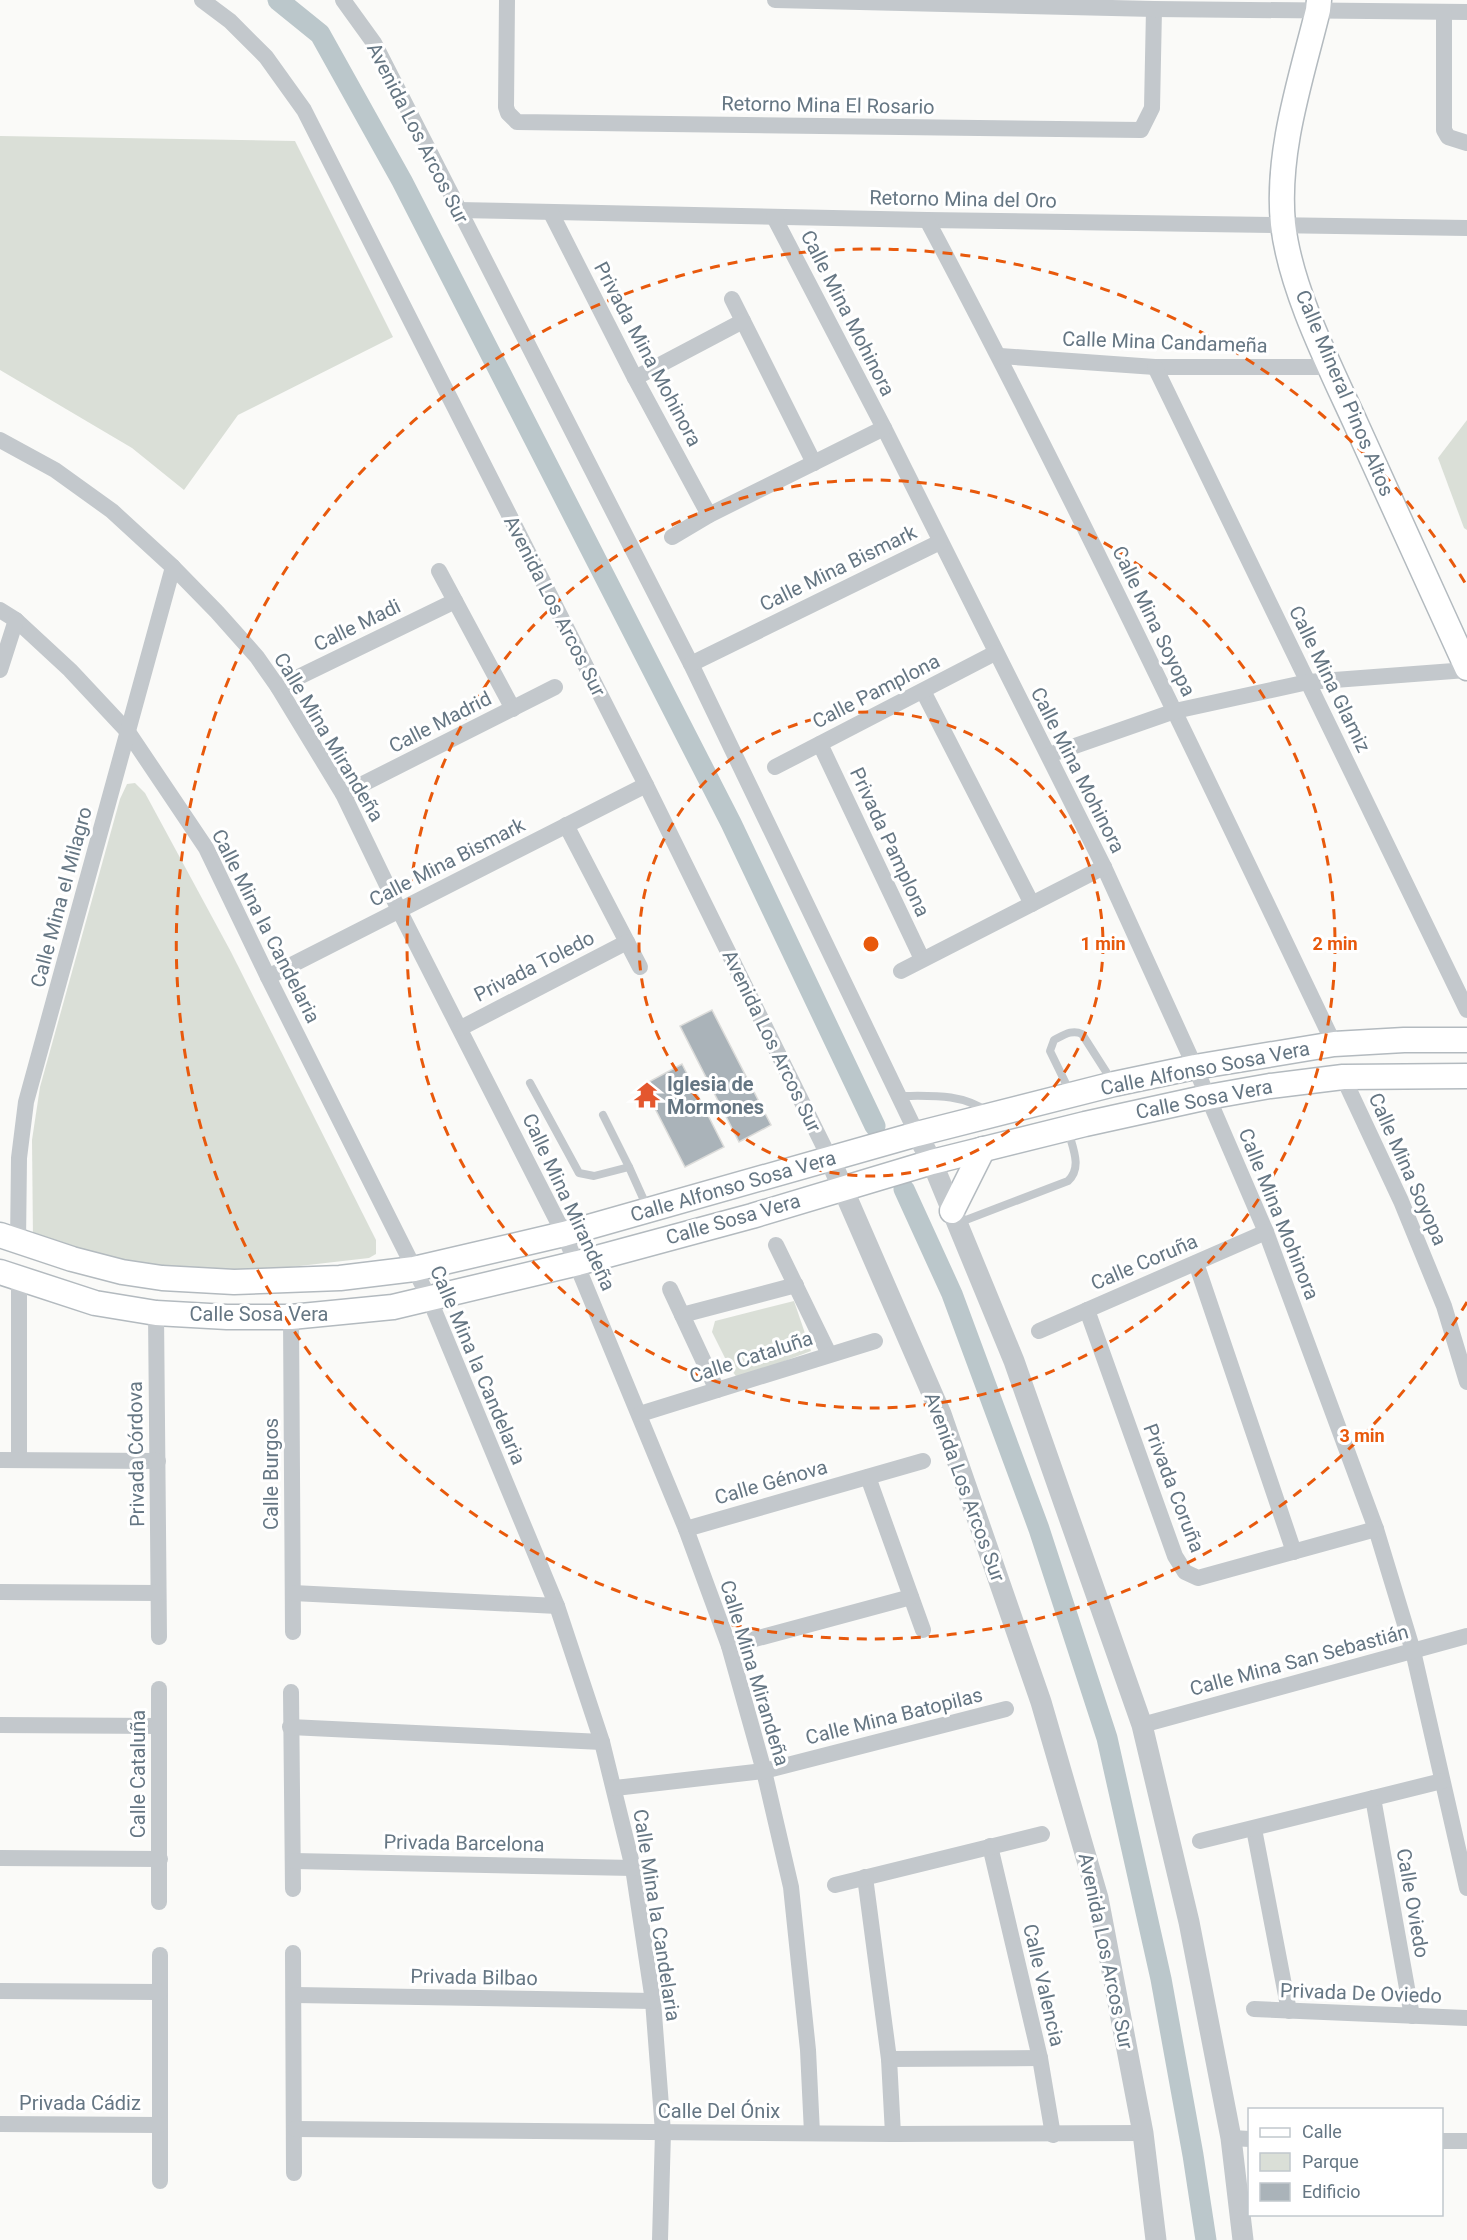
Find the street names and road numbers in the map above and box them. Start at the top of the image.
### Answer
street label: Avenida Los Arcos Sur [362,39,474,228]
street label: Retorno Mina El Rosario [721,91,935,119]
street label: Retorno Mina del Oro [869,185,1057,213]
street label: Calle Mina Mohinora [796,226,900,400]
street label: Privada Mina Mohinora [589,258,707,450]
street label: Calle Mineral Pinos Altos [1291,286,1399,500]
street label: Calle Mina Candameña [1062,326,1268,358]
street label: Avenida Los Arcos Sur [499,512,611,701]
street label: Calle Mina Bismark [756,519,921,616]
street label: Calle Mina Soyopa [1107,542,1201,700]
street label: Calle Madi [310,594,404,656]
street label: Calle Mina Glamiz [1284,602,1376,756]
street label: Calle Mina Mirandeña [269,648,389,826]
street label: Calle Pamplona [808,649,944,733]
street label: Calle Mina Mohinora [1026,683,1130,857]
street label: Calle Madrid [385,686,495,758]
street label: Privada Pamplona [845,763,935,921]
street label: Calle Mina el Milagro [25,804,97,990]
street label: Calle Mina Bismark [365,812,530,912]
street label: Calle Mina la Candelaria [207,825,325,1027]
street label: Privada Toledo [470,925,598,1007]
street label: Avenida Los Arcos Sur [717,946,827,1136]
street label: Calle Alfonso Sosa Vera [1098,1036,1312,1100]
street label: Calle Sosa Vera [1134,1074,1274,1124]
street label: Calle Mina Soyopa [1364,1089,1452,1249]
street label: Calle Mina Mirandeña [517,1110,621,1294]
street label: Calle Mina Mohinora [1234,1125,1324,1303]
street label: Calle Alfonso Sosa Vera [627,1145,839,1227]
street label: Calle Sosa Vera [663,1188,803,1250]
street label: Calle Coruña [1087,1229,1201,1295]
street label: Calle Mina la Candelaria [425,1262,531,1468]
street label: Calle Sosa Vera [190,1302,328,1326]
street label: Calle Cataluña [686,1326,816,1388]
street label: Privada Córdova [123,1381,149,1527]
street label: Avenida Los Arcos Sur [920,1389,1011,1585]
street label: Calle Burgos [259,1418,283,1530]
street label: Privada Coruña [1138,1420,1210,1556]
street label: Calle Génova [712,1454,830,1510]
street label: Calle Mina Mirandeña [715,1577,795,1769]
street label: Calle Mina San Sebastián [1187,1619,1411,1701]
street label: Calle Mina Batopilas [803,1682,985,1750]
street label: Calle Cataluña [126,1710,150,1838]
street label: Calle Mina la Candelaria [628,1807,686,2023]
street label: Privada Barcelona [383,1830,545,1856]
street label: Calle Oviedo [1392,1846,1434,1960]
street label: Avenida Los Arcos Sur [1074,1851,1139,2051]
street label: Calle Valencia [1018,1921,1070,2049]
street label: Privada Bilbao [410,1964,538,1990]
street label: Privada De Oviedo [1280,1978,1442,2008]
street label: Privada Cádiz [19,2091,141,2115]
street label: Calle Del Ónix [658,2099,780,2123]

